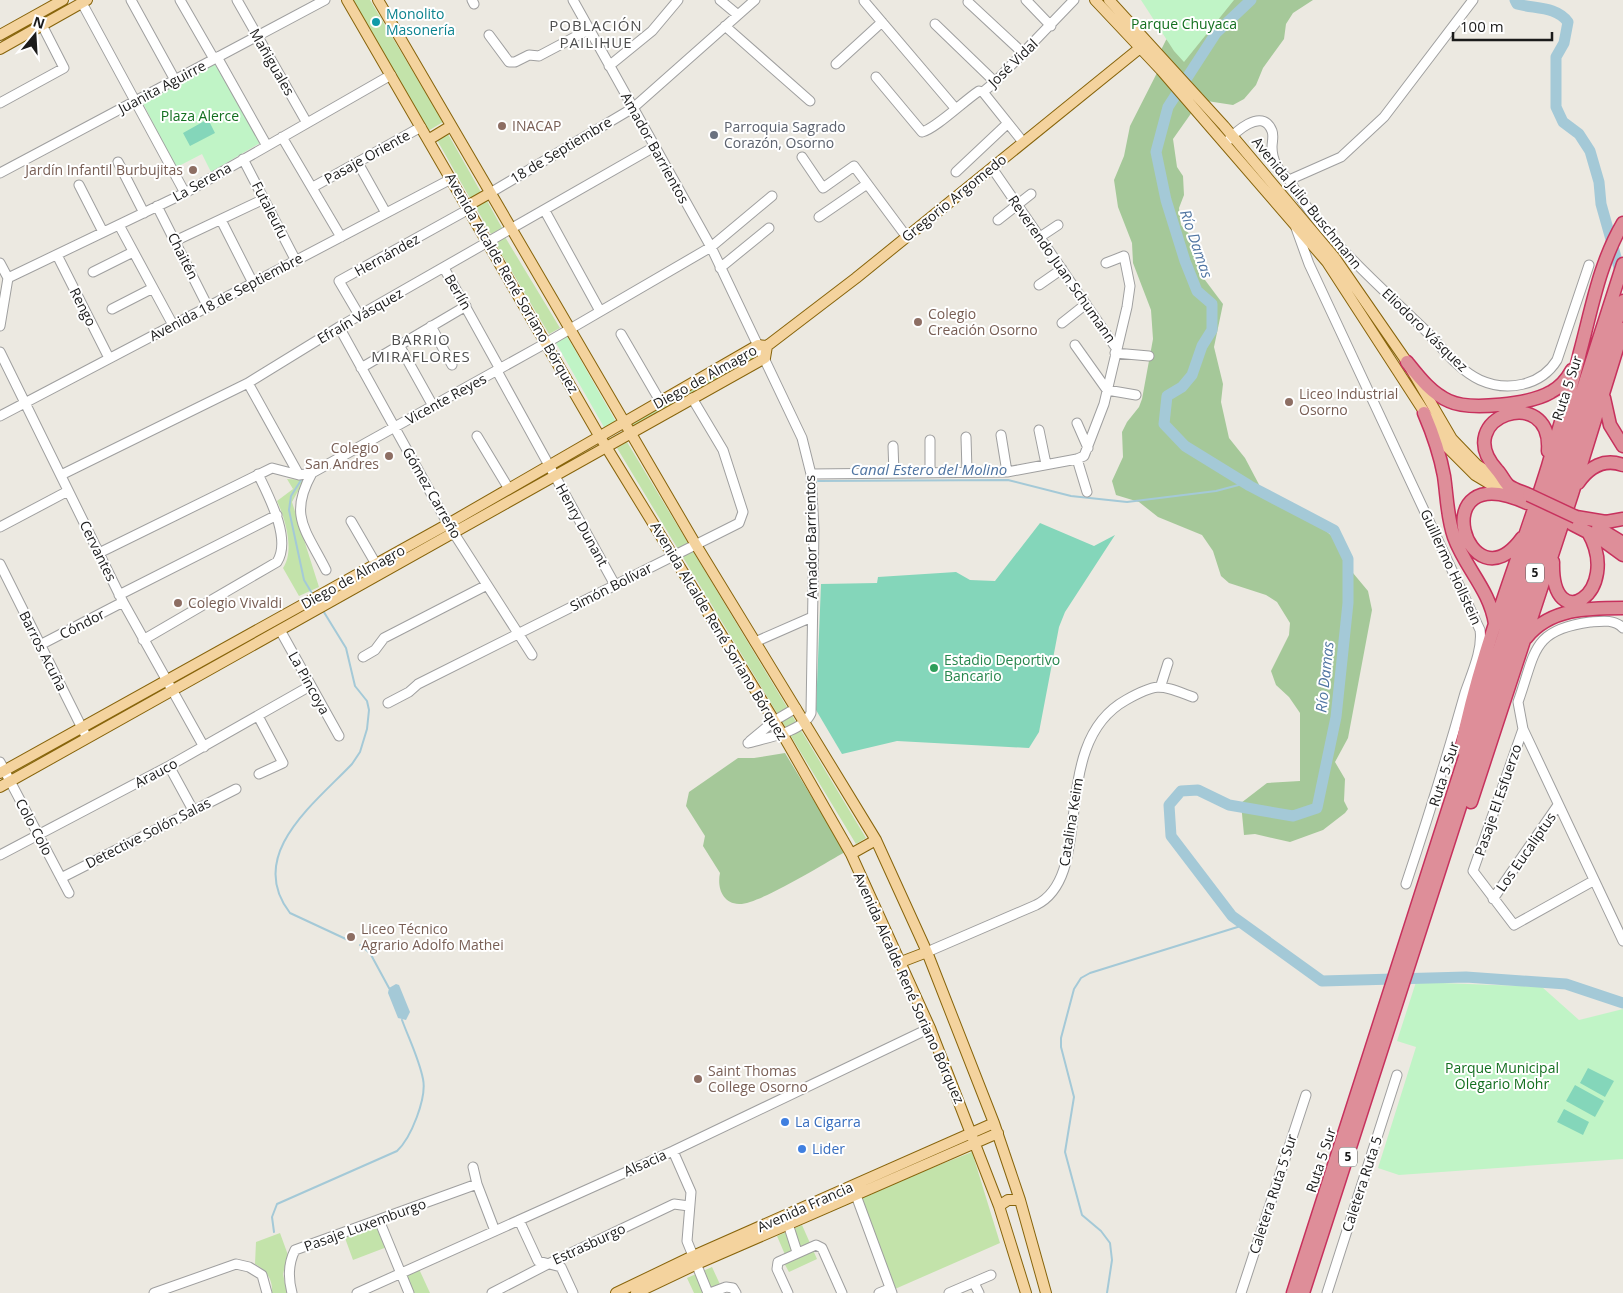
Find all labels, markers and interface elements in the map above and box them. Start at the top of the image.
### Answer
place label: Monolito Masonería [386,4,455,39]
north arrow [10,10,60,60]
scale bar [1453,10,1552,42]
text: N [31,11,48,33]
park label: Parque Chuyaca [1131,14,1237,33]
district label: POBLACIÓN PAILIHUE [549,15,643,52]
marker: Monolito Masonería [370,16,382,28]
text: 100 m [1460,16,1504,36]
street label: Mañiguales [246,25,299,99]
street label: José Vidal [982,34,1042,92]
street label: Juanita Aguirre [113,55,209,119]
street label: Amador Barrientos [617,89,694,207]
park label: Plaza Alerce [161,106,239,125]
street label: 18 de Septiembre [506,112,615,187]
place label: INACAP [512,116,561,135]
place label: Parroquia Sagrado Corazón, Osorno [724,117,846,152]
marker: INACAP [496,120,508,132]
street label: Pasaje Oriente [321,125,413,188]
marker: Parroquia Sagrado Corazón, Osorno [708,129,720,141]
street label: Avenida Julio Buschmann [1248,133,1367,273]
street label: Gregorio Argomedo [897,149,1010,246]
street label: La Serena [169,158,234,205]
place label: Jardín Infantil Burbujitas [23,160,183,179]
marker: Jardín Infantil Burbujitas [187,164,199,176]
street label: Avenida Alcalde René Soriano Bórquez [441,169,584,397]
street label: Futaleufu [248,178,293,242]
street label: Reverendo Juan Schumann [1004,191,1121,346]
water label: Río Damas [1176,207,1218,281]
street label: Chaitén [164,229,203,282]
street label: Hernández [351,229,423,280]
street label: Avenida 18 de Septiembre [146,248,306,345]
street label: Berlín [441,270,476,313]
street label: Efraín Vásquez [313,283,406,348]
street label: Rengo [66,284,101,329]
street label: Eliodoro Vásquez [1378,284,1473,376]
place label: Colegio Creación Osorno [928,304,1038,339]
marker: Colegio Creación Osorno [912,316,924,328]
district label: BARRIO MIRAFLORES [371,329,471,366]
street label: Diego de Almagro [649,340,760,413]
street label: Ruta 5 Sur [1547,353,1586,423]
street label: Vicente Reyes [402,368,490,429]
place label: Liceo Industrial Osorno [1299,384,1398,419]
marker: Liceo Industrial Osorno [1283,396,1295,408]
place label: Colegio San Andres [305,438,379,473]
street label: Gómez Carreño [399,444,466,542]
marker: Colegio San Andres [383,450,395,462]
water label: Canal Estero del Molino [851,459,1007,479]
street label: Amador Barrientos [800,474,821,599]
street label: Henry Dunant [552,480,613,570]
street label: Guillermo Hollstein [1416,506,1487,628]
street label: Cervantes [76,517,121,585]
street label: Avenida Alcalde René Soriano Bórquez [647,518,793,744]
street label: Diego de Almagro [297,540,408,613]
street label: Simón Bolívar [566,558,655,615]
road number: 5 [1526,564,1544,582]
place label: Colegio Vivaldi [188,593,282,612]
marker: Colegio Vivaldi [172,597,184,609]
street label: Cóndor [56,604,108,643]
street label: Barros Acuña [15,607,72,694]
water label: Río Damas [1310,640,1338,713]
street label: La Pincoya [284,648,335,718]
place label: Estadio Deportivo Bancario [944,650,1060,685]
marker: Estadio Deportivo Bancario [928,662,940,674]
street label: Ruta 5 Sur [1424,739,1463,809]
street label: Pasaje El Esfuerzo [1470,741,1526,858]
street label: Arauco [131,753,181,792]
street label: Catalina Keim [1054,776,1087,868]
street label: Detective Solón Salas [82,793,214,872]
street label: Colo Colo [11,795,57,859]
street label: Los Eucaliptus [1491,808,1560,895]
street label: Avenida Alcalde René Soriano Bórquez [850,869,969,1107]
place label: Liceo Técnico Agrario Adolfo Mathei [361,919,504,954]
marker: Liceo Técnico Agrario Adolfo Mathei [345,931,357,943]
park label: Parque Municipal Olegario Mohr [1445,1058,1559,1093]
place label: Saint Thomas College Osorno [708,1061,808,1096]
marker: Saint Thomas College Osorno [692,1073,704,1085]
place label: La Cigarra [795,1112,861,1131]
marker: La Cigarra [779,1116,791,1128]
street label: Ruta 5 Sur [1301,1125,1340,1195]
street label: Caletera Ruta 5 Sur [1244,1131,1301,1256]
street label: Caletera Ruta 5 [1337,1134,1386,1234]
place label: Lider [812,1139,845,1158]
marker: Lider [796,1143,808,1155]
street label: Alsacia [620,1145,669,1180]
road number: 5 [1339,1148,1357,1166]
street label: Avenida Francia [754,1177,856,1236]
street label: Pasaje Luxemburgo [301,1194,429,1255]
street label: Estrasburgo [549,1218,628,1269]

